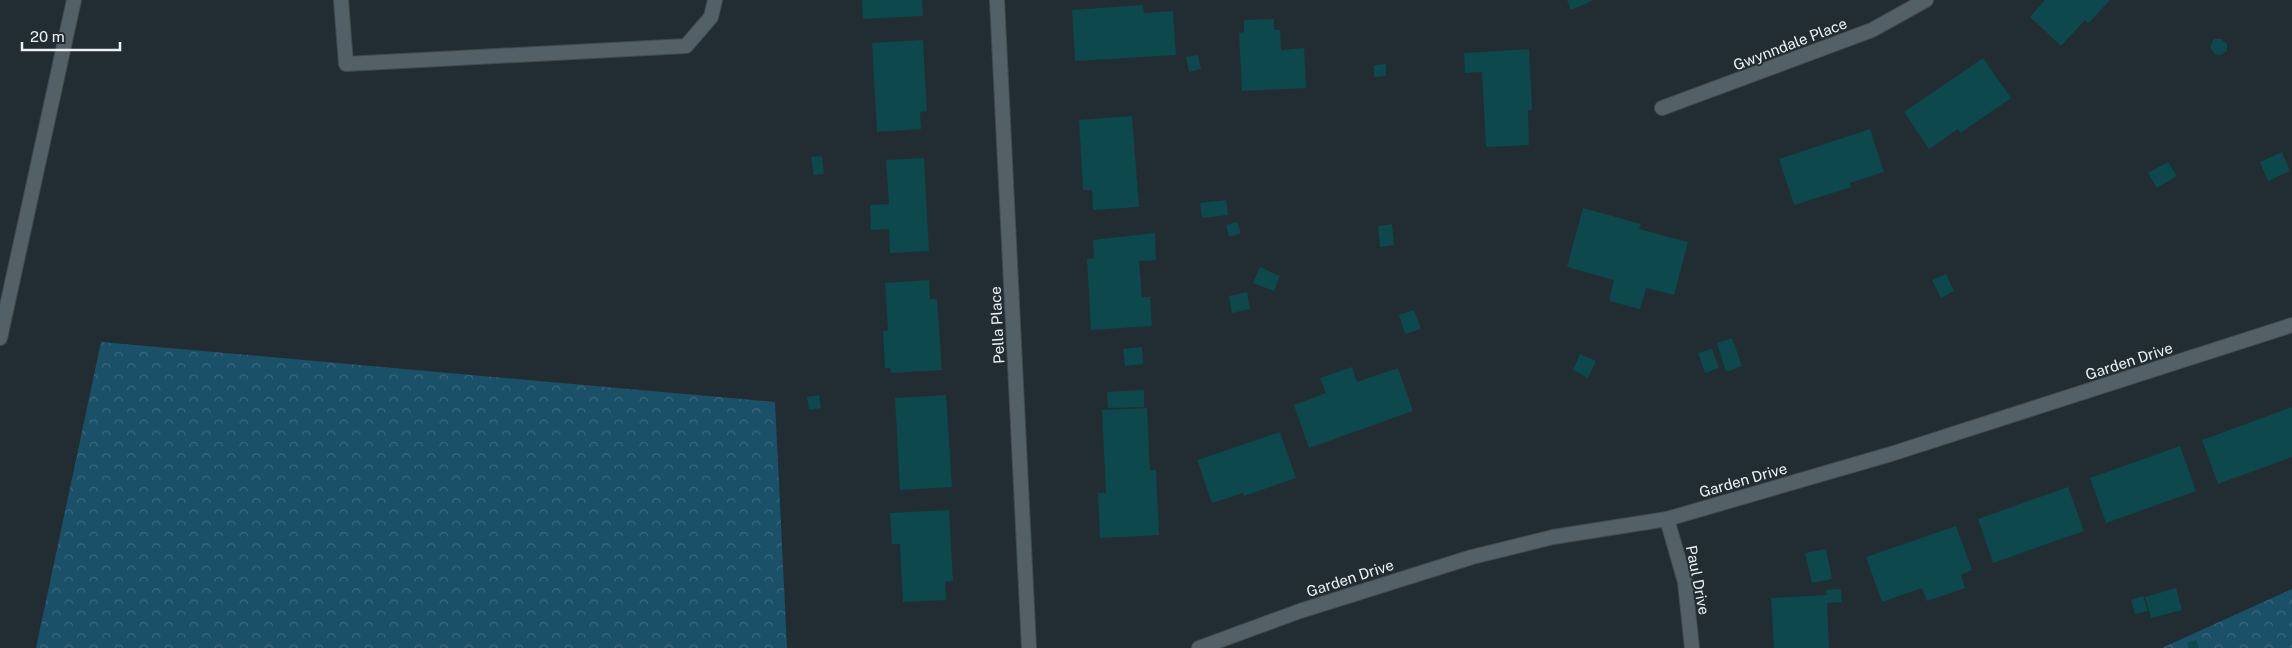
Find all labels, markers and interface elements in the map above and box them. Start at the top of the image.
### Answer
street label: Gwynndale Place [1731,14,1849,74]
scale bar [22,20,120,52]
text: 20 m [30,28,65,45]
street label: Pella Place [986,286,1008,364]
street label: Garden Drive [2083,339,2175,383]
street label: Garden Drive [1697,459,1789,501]
street label: Paul Drive [1683,544,1713,616]
street label: Garden Drive [1304,556,1396,600]

